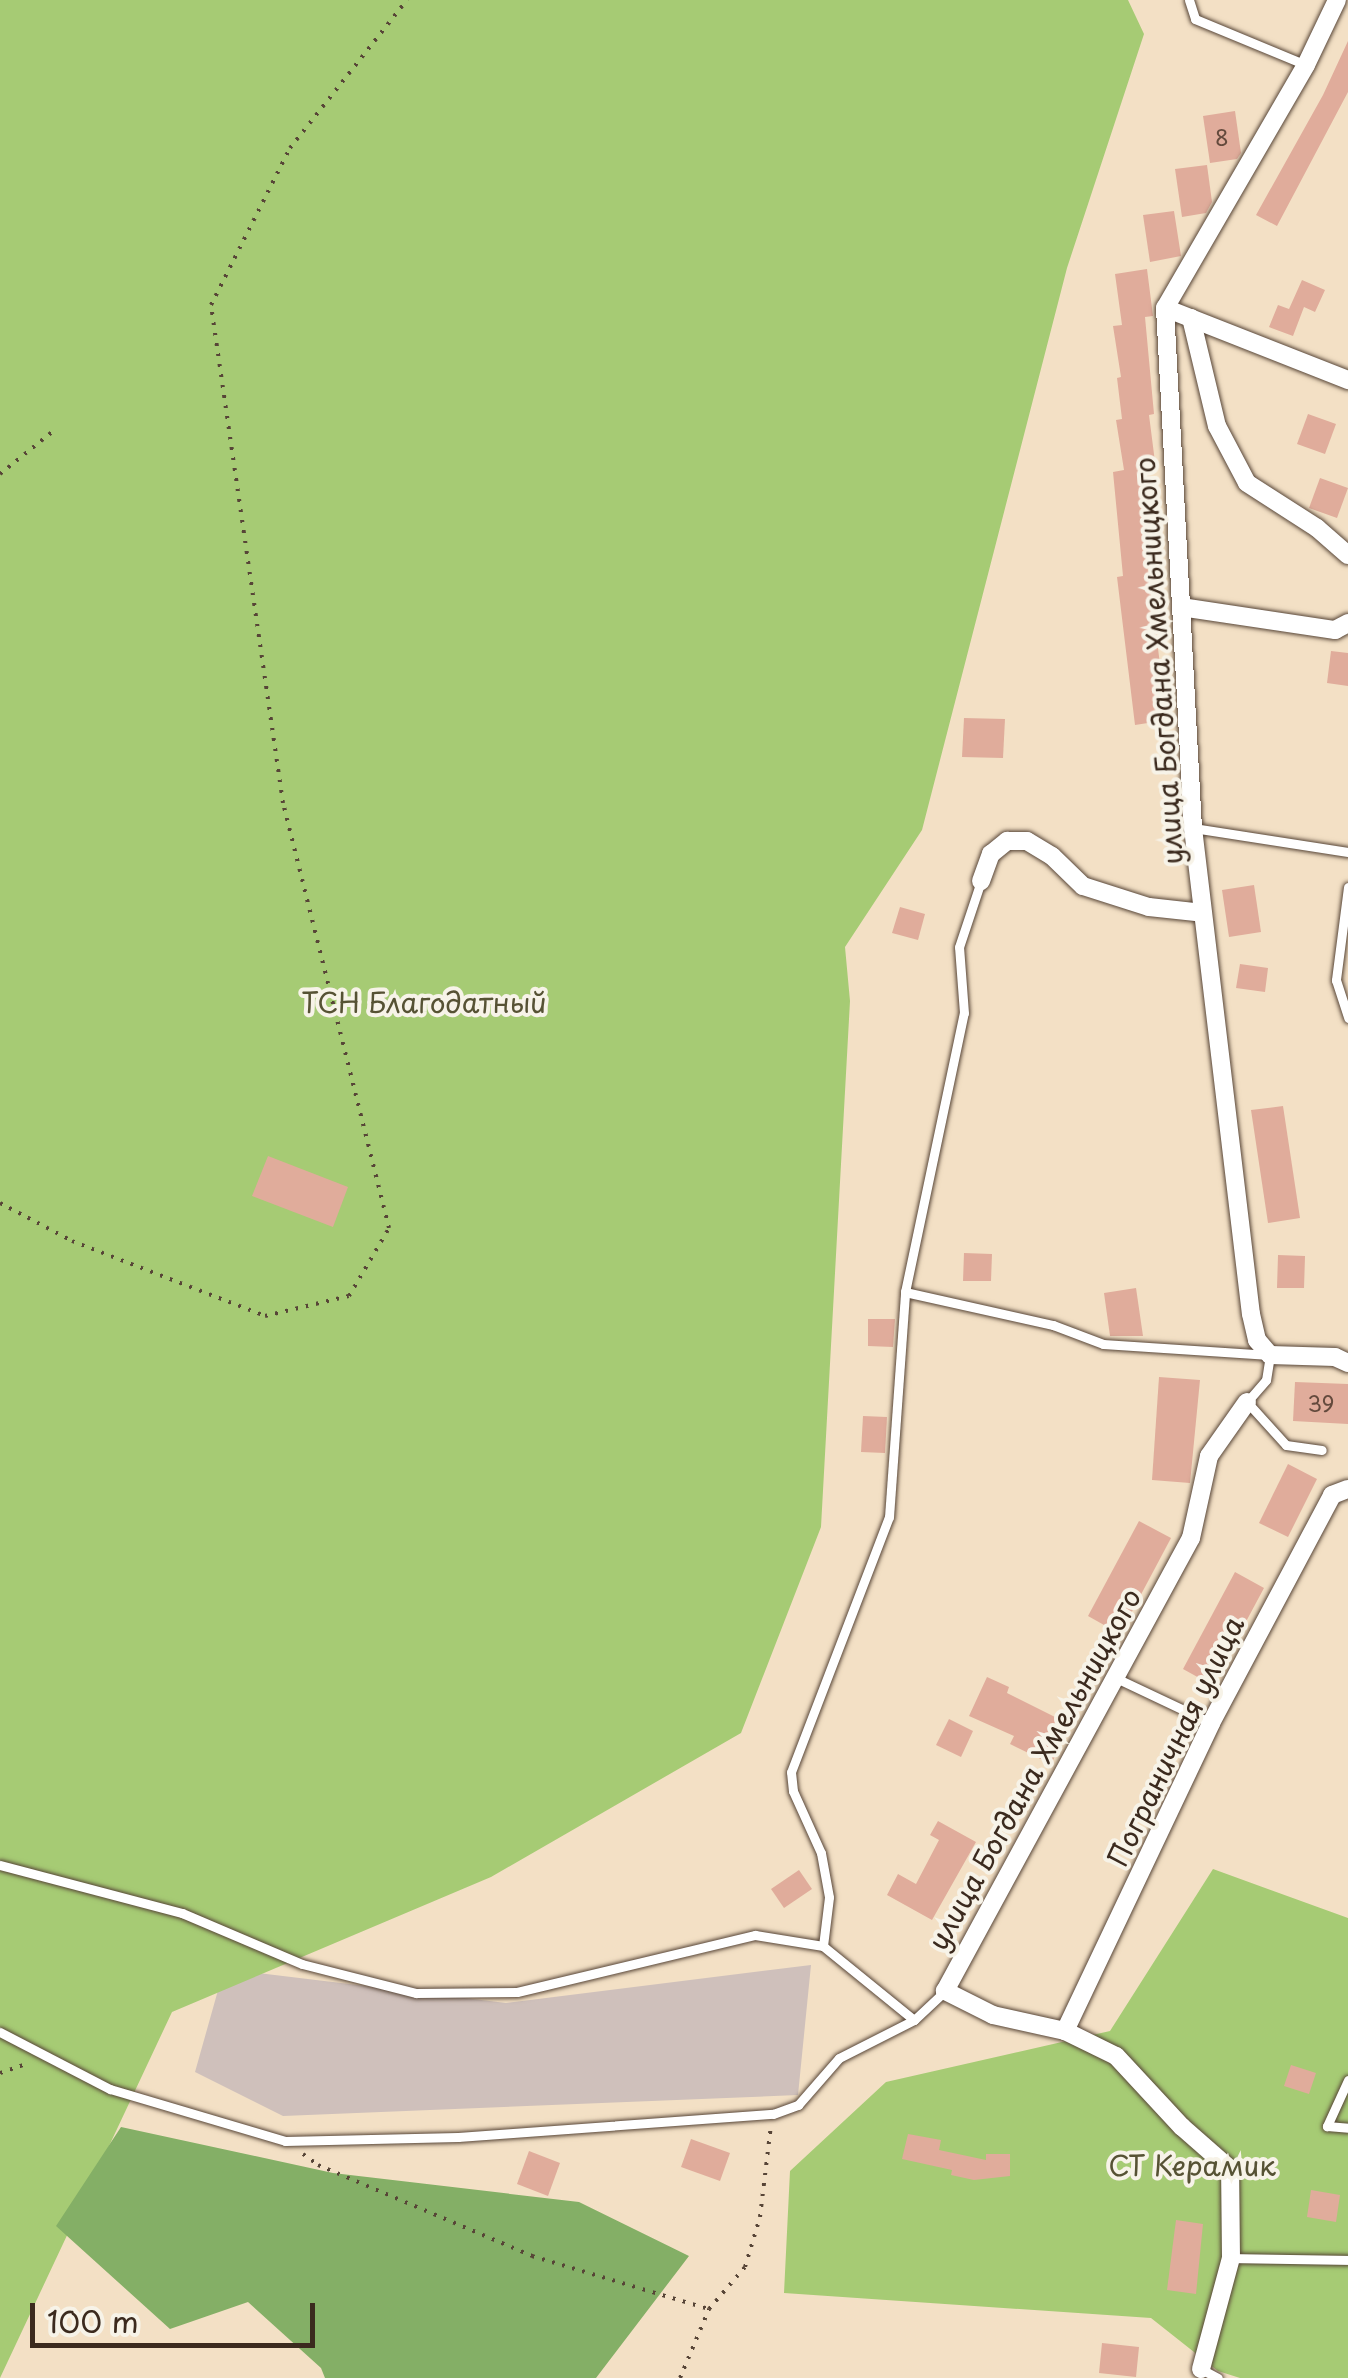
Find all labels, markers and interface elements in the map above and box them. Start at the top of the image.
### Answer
house number: 8 [1215,124,1229,150]
street label: улица Богдана Хмельницкого [1127,455,1189,867]
park label: ТСН Благодатный [300,985,548,1019]
house number: 39 [1308,1390,1334,1416]
street label: улица Богдана Хмельницкого [920,1581,1148,1957]
street label: Пограничная улица [1099,1610,1251,1872]
park label: СТ Керамик [1107,2148,1277,2182]
scale bar [35,2283,320,2345]
text: 100 m [47,2298,139,2343]

